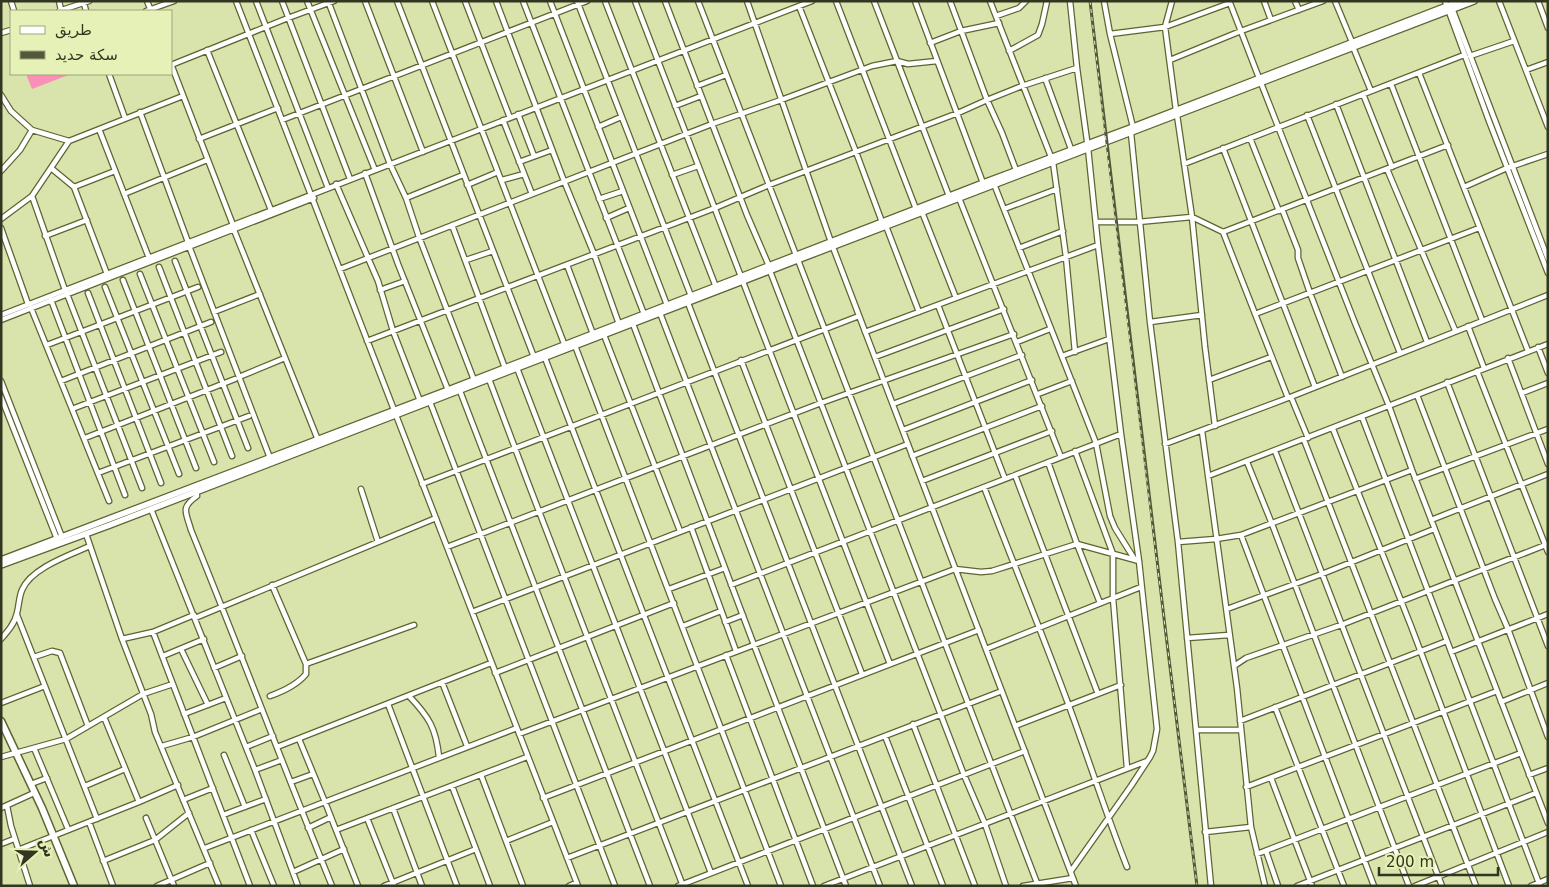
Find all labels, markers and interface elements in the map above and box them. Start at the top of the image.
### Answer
legend [10,10,172,75]
text: طريق [55,21,92,39]
text: سكة حديد [55,46,118,64]
north arrow [10,827,60,877]
text: ش [36,836,58,859]
scale bar [1379,844,1498,876]
text: 200 m [1386,853,1434,871]

